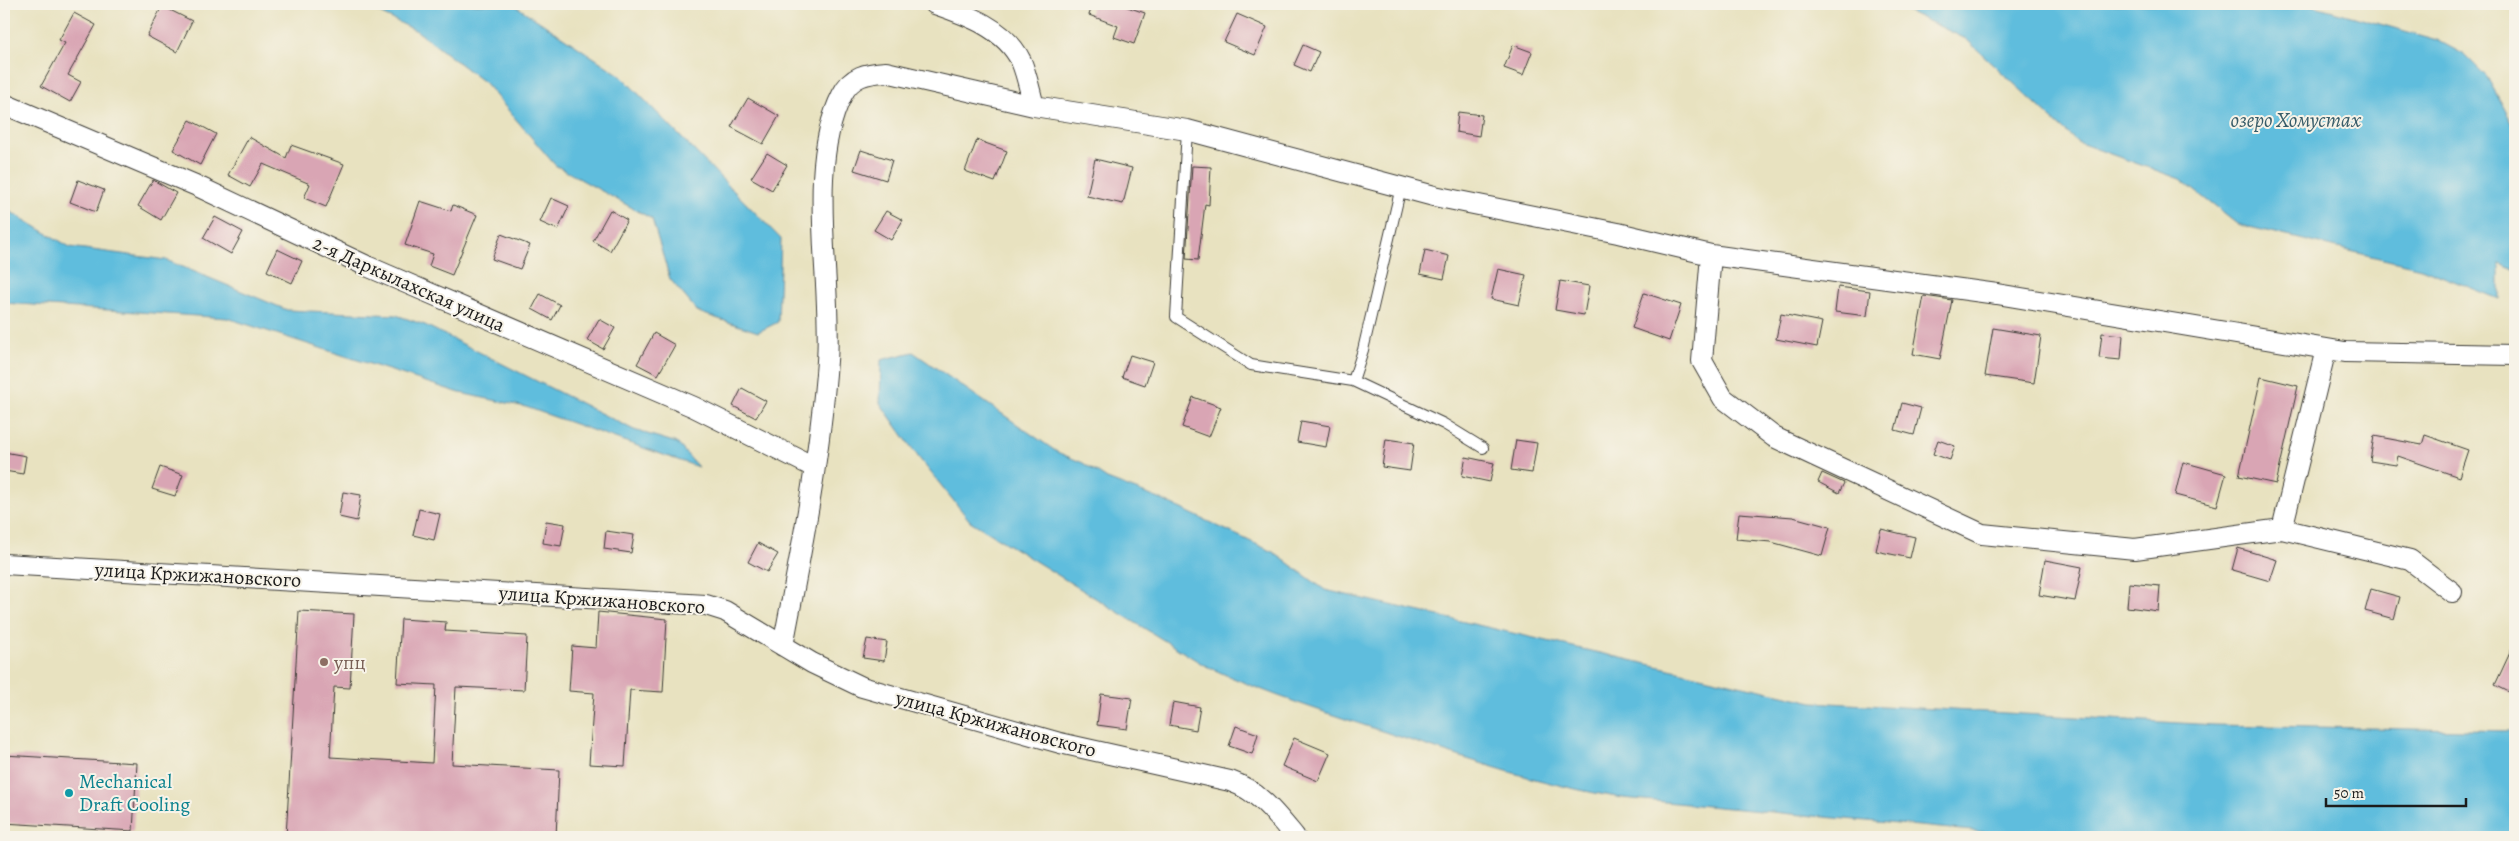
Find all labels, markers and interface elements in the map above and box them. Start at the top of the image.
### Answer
water label: озеро Хомустах [2231,106,2362,134]
street label: 2-я Даркылахская улица [309,229,510,339]
street label: улица Кржижановского [93,556,302,594]
street label: улица Кржижановского [497,579,706,621]
place label: упц [333,649,366,676]
marker: упц [318,656,330,668]
street label: улица Кржижановского [892,684,1099,764]
place label: Mechanical Draft Cooling [79,768,190,818]
scale bar [2326,776,2466,808]
text: 50 m [2334,783,2364,803]
marker: Mechanical Draft Cooling [63,787,75,799]

